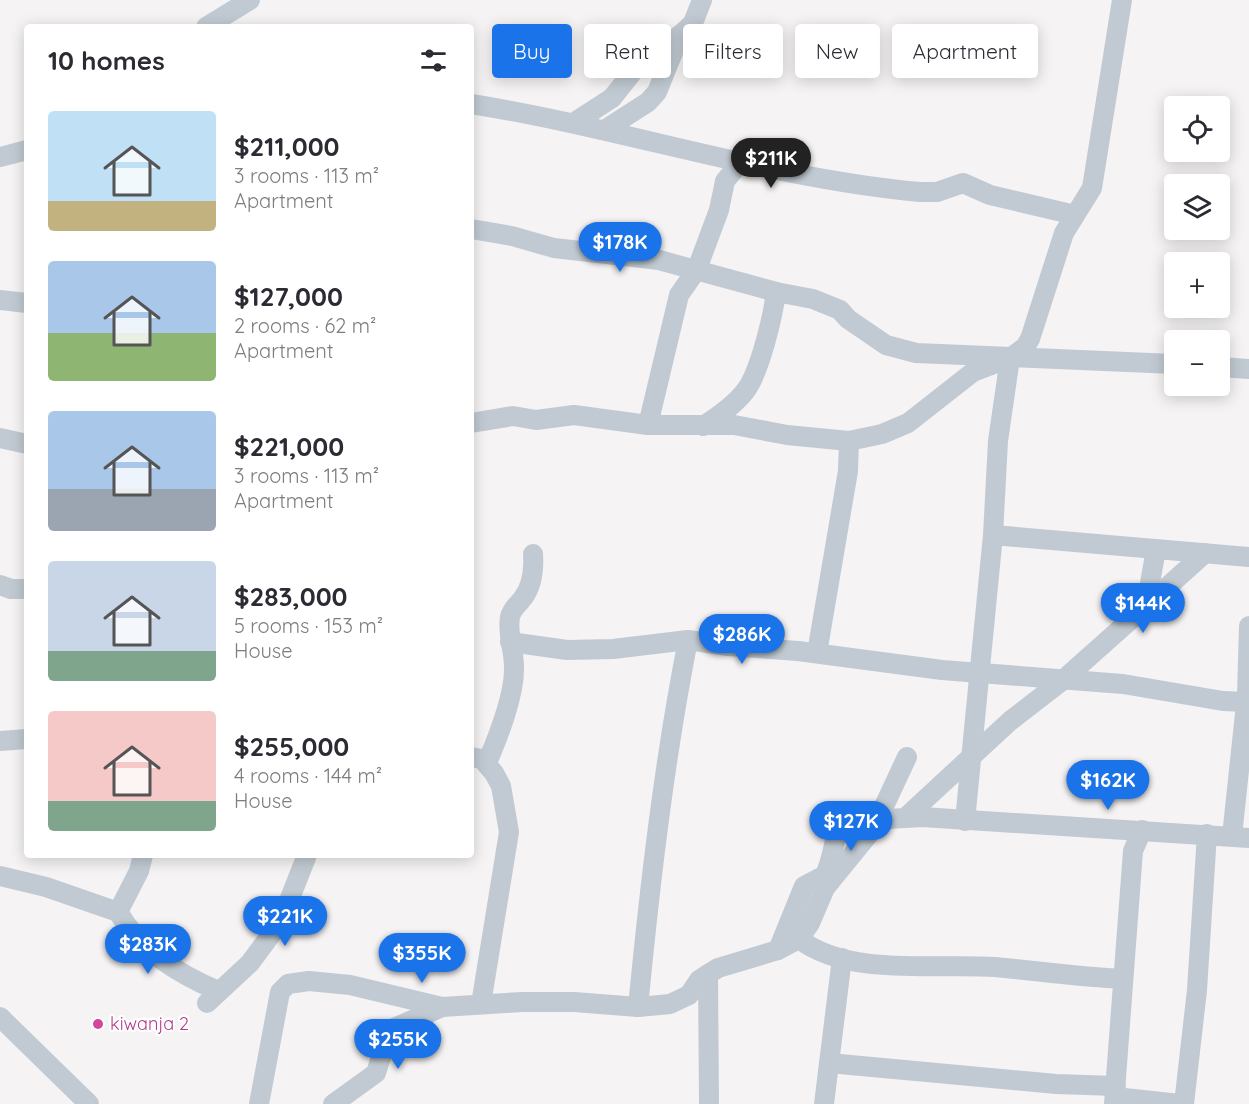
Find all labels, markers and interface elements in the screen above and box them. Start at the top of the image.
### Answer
chip: Buy [492,24,572,78]
chip: Rent [584,24,671,78]
chip: Filters [683,24,783,78]
chip: New [795,24,880,78]
chip: Apartment [892,24,1038,78]
text: 10 homes [48,44,165,77]
icon: filters [417,44,450,77]
map controls [1164,96,1230,396]
button: locate [1164,96,1230,162]
text: $211,000 [234,130,340,163]
icon: home [96,135,168,207]
pin: $211K [729,138,813,189]
text: $211K [745,145,797,170]
text: 3 rooms · 113 m² [234,163,379,188]
button: layers [1164,174,1230,240]
text: Apartment [234,188,334,213]
pin: $178K [578,222,662,273]
text: $178K [593,229,647,254]
button: + [1164,252,1230,318]
text: $127,000 [234,280,343,313]
icon: home [96,285,168,357]
text: 2 rooms · 62 m² [234,313,376,338]
button: − [1164,330,1230,396]
text: Apartment [234,338,334,363]
text: $221,000 [234,430,344,463]
icon: home [96,435,168,507]
text: 3 rooms · 113 m² [234,463,379,488]
text: Apartment [234,488,334,513]
text: $283,000 [234,580,348,613]
pin: $144K [1101,583,1185,634]
icon: home [96,585,168,657]
text: $144K [1115,590,1171,615]
text: 5 rooms · 153 m² [234,613,383,638]
pin: $286K [700,614,784,665]
text: $286K [713,621,771,646]
text: House [234,638,293,663]
text: $255,000 [234,730,349,763]
icon: home [96,735,168,807]
pin: $162K [1066,760,1150,811]
text: 4 rooms · 144 m² [234,763,382,788]
text: $162K [1080,767,1136,792]
text: House [234,788,293,813]
pin: $127K [809,801,893,852]
text: $127K [823,808,879,833]
pin: $221K [243,896,327,947]
text: $221K [257,903,313,928]
pin: $283K [106,924,190,975]
text: $283K [119,931,177,956]
pin: $355K [380,933,464,984]
text: $355K [393,940,451,965]
place label: kiwanja 2 [110,1012,189,1035]
marker: kiwanja 2 [91,1017,105,1031]
pin: $255K [356,1019,440,1070]
text: $255K [368,1026,428,1051]

